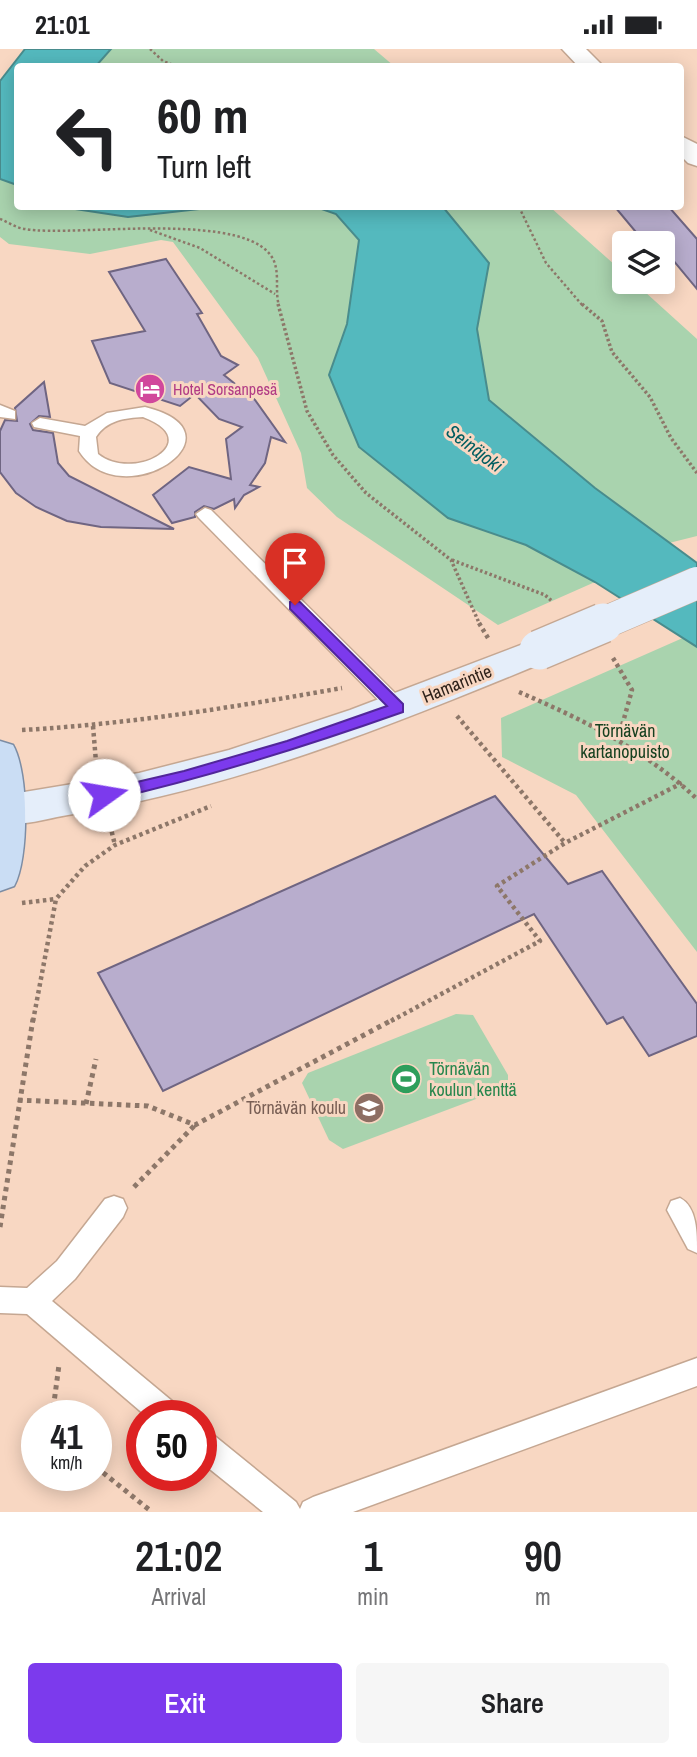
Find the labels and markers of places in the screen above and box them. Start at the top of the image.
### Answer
hotel icon: Hotel Sorsanpesä [133,372,167,406]
place label: Hotel Sorsanpesä [173,378,278,400]
pin [265,533,325,605]
place label: Törnävän koulun kenttä [429,1056,517,1102]
sports icon: Törnävän koulun kenttä [389,1062,423,1096]
school or university icon: Törnävän koulu [352,1091,386,1125]
place label: Törnävän koulu [246,1095,346,1120]

